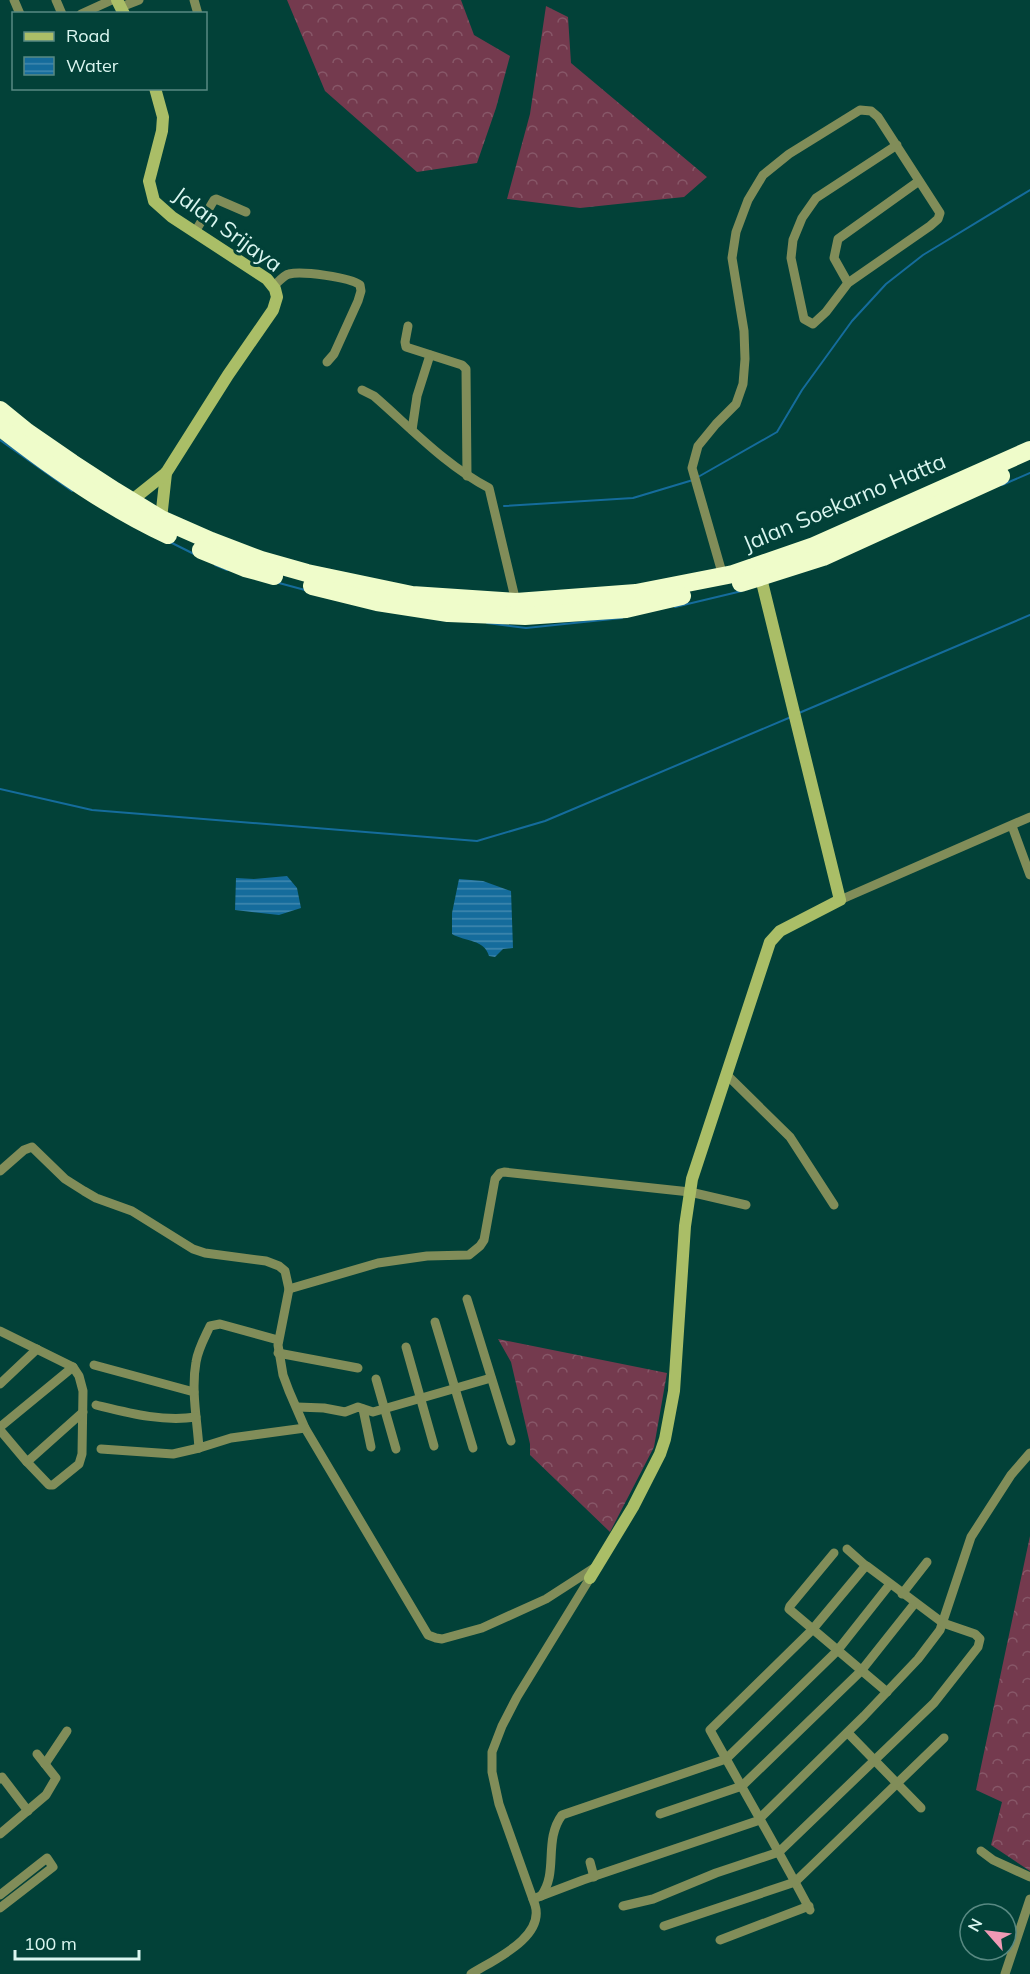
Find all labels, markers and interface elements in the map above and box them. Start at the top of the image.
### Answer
legend [12,12,207,90]
text: Road [66,24,110,47]
text: Water [66,54,119,77]
street label: Jalan Srijaya [168,180,288,278]
street label: Jalan Soekarno Hatta [738,447,950,557]
north arrow [958,1902,1018,1962]
text: N [963,1915,986,1935]
scale bar [15,1923,140,1961]
text: 100 m [24,1932,77,1955]

